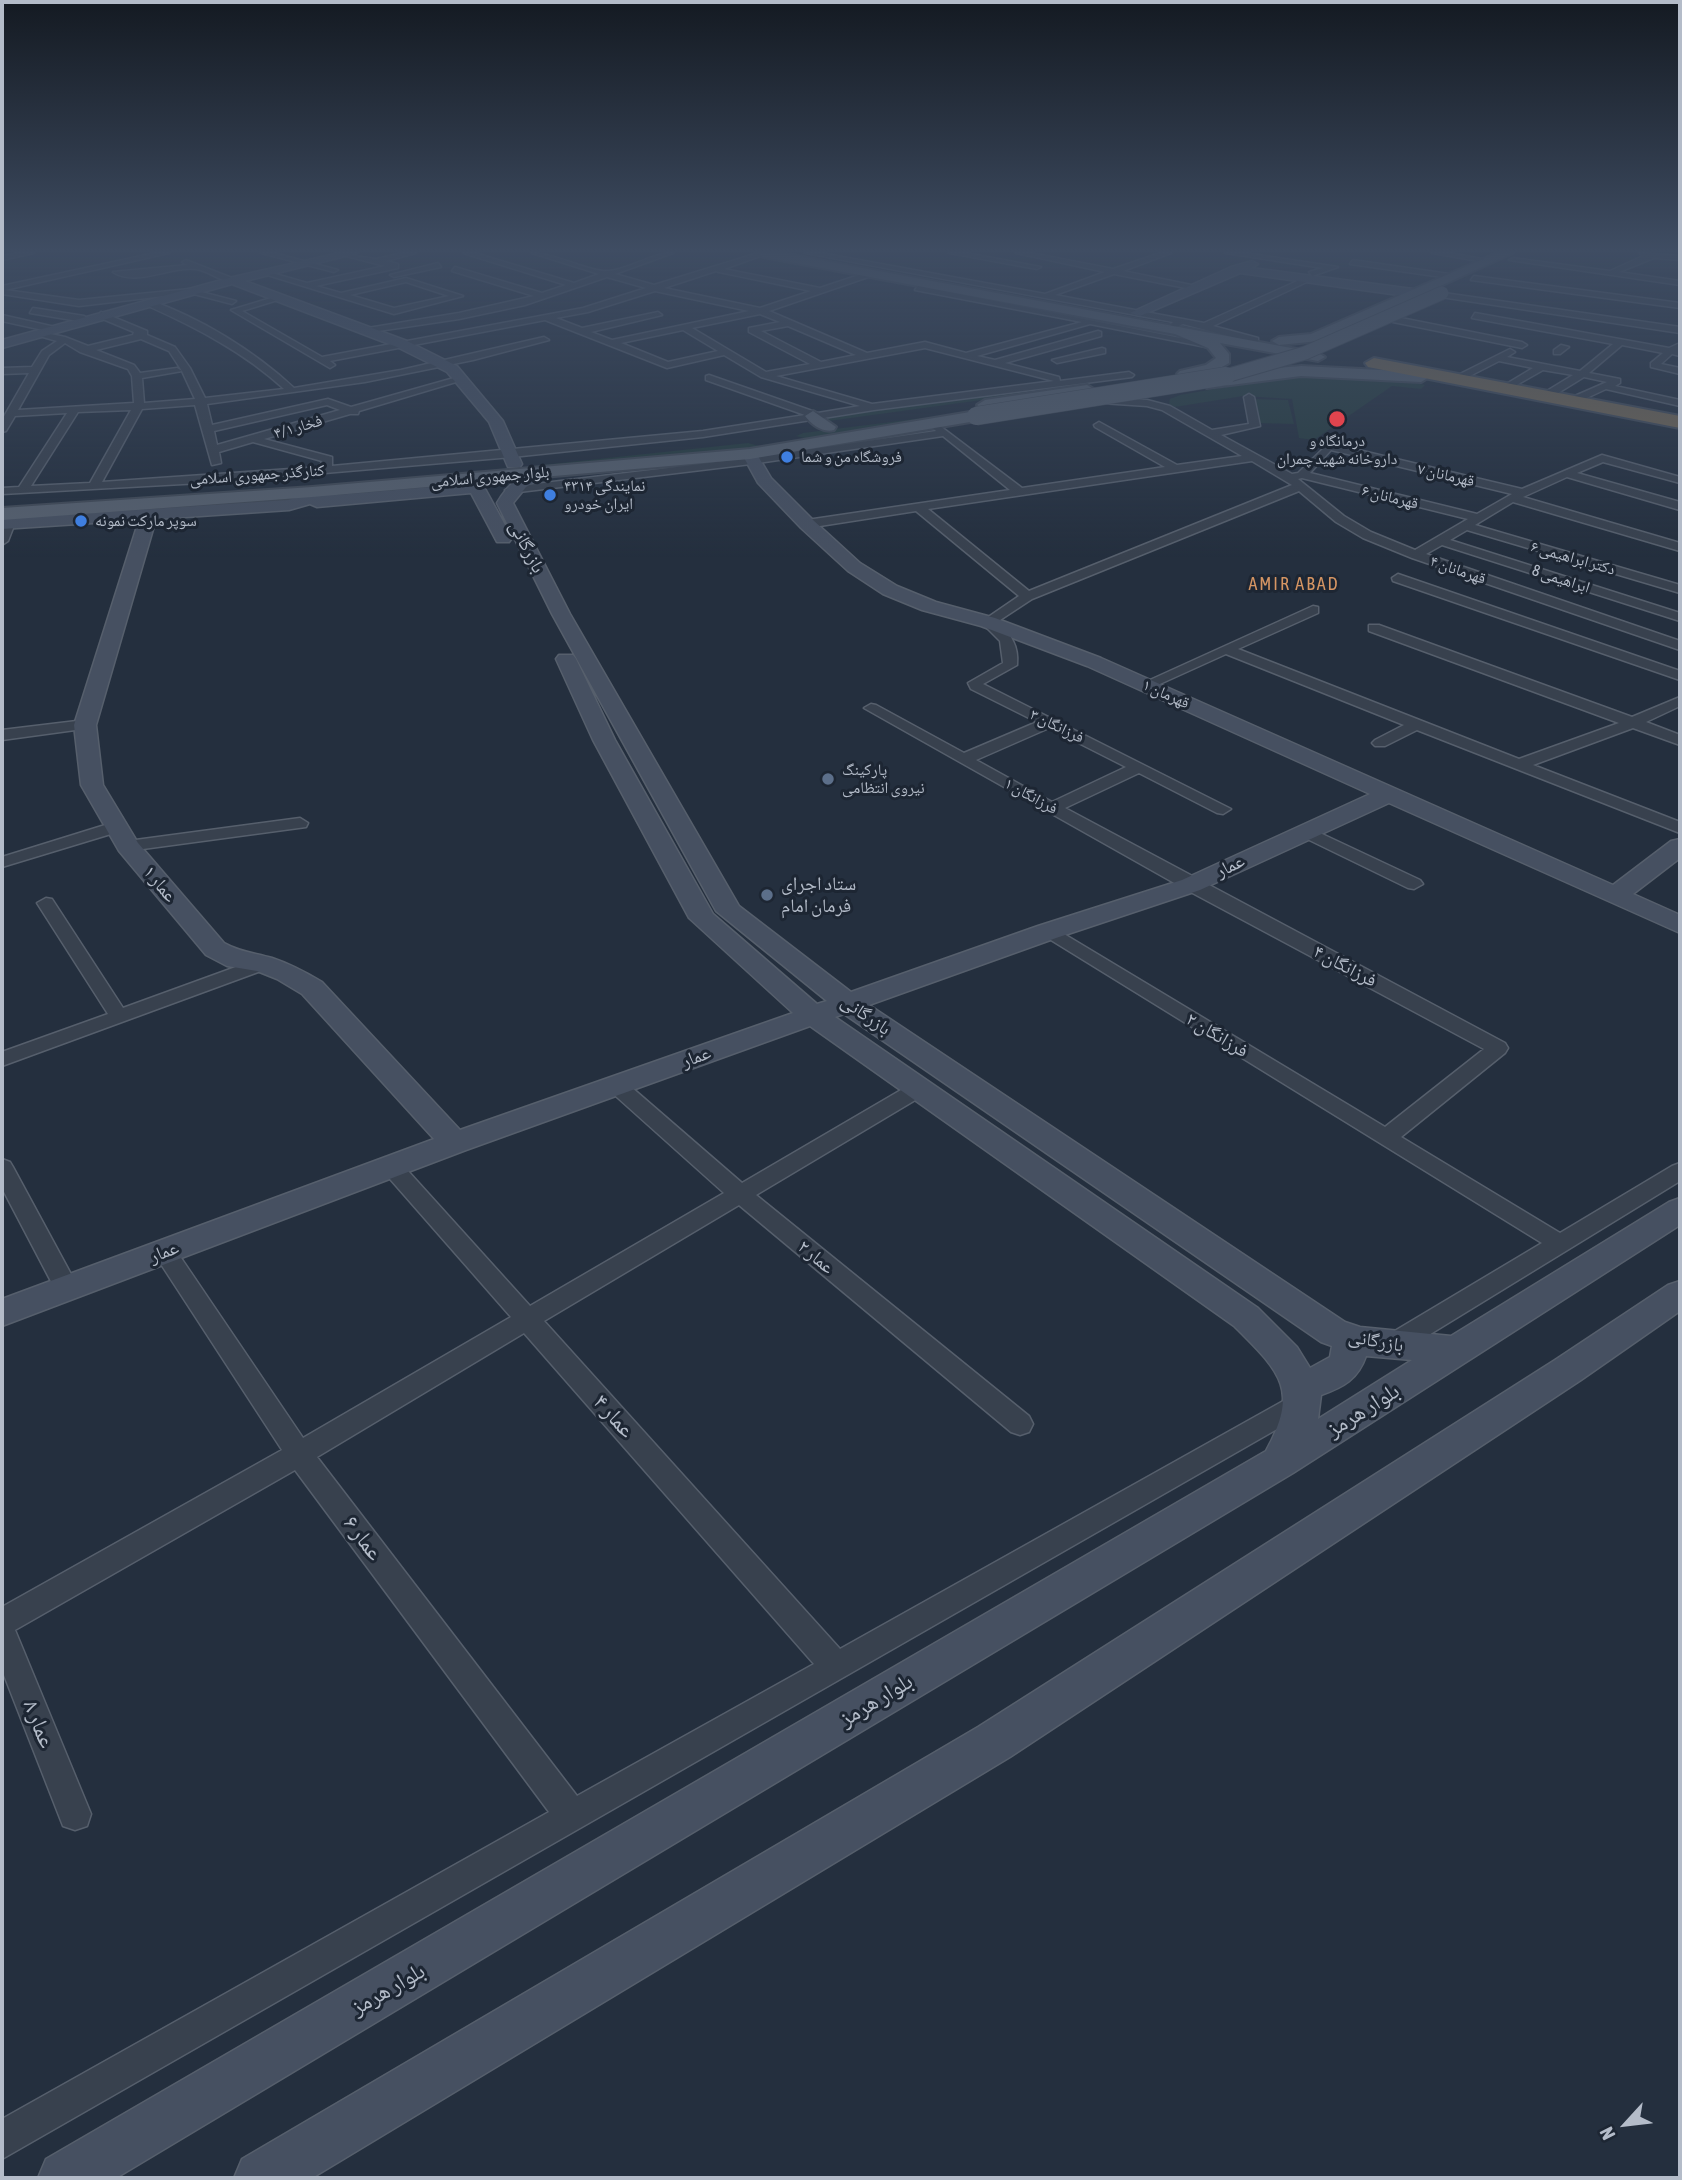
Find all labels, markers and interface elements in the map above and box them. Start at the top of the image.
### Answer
marker: درمانگاه و داروخانه شهید چمران [1327,409,1347,429]
street label: فخار ۴/۱ [272,411,324,443]
place label: درمانگاه و داروخانه شهید چمران [1277,431,1397,469]
place label: فروشگاه من و شما [801,447,902,467]
marker: فروشگاه من و شما [779,449,795,465]
street label: قهرمانان ۷ [1416,459,1476,491]
street label: کنارگذر جمهوری اسلامی [189,461,325,489]
street label: بلوار جمهوری اسلامی [430,462,550,492]
place label: نمایندگی ۴۳۱۴ ایران خودرو [564,476,645,514]
street label: قهرمانان ۶ [1360,481,1420,513]
marker: نمایندگی ۴۳۱۴ ایران خودرو [542,487,558,503]
place label: سوپر مارکت نمونه [95,511,197,531]
marker: سوپر مارکت نمونه [73,513,89,529]
street label: بازرگانی [504,517,550,577]
street label: دکتر ابراهیمی ۶ [1529,537,1617,579]
street label: قهرمانان ۴ [1428,552,1488,588]
street label: ابراهیمی 8 [1530,561,1592,597]
district label: AMIR ABAD [1250,573,1338,595]
street label: قهرمان ۱ [1140,675,1192,713]
street label: فرزانگان ۳ [1027,705,1087,747]
place label: پارکینگ نیروی انتظامی [842,760,925,798]
marker: پارکینگ نیروی انتظامی [820,771,836,787]
street label: فرزانگان ۱ [1001,774,1061,818]
street label: عمار [1212,849,1248,883]
street label: عمار ۱ [138,861,182,907]
place label: ستاد اجرای فرمان امام [781,873,856,917]
marker: ستاد اجرای فرمان امام [759,887,775,903]
street label: فرزانگان ۴ [1309,940,1381,992]
street label: بازرگانی [837,990,895,1040]
street label: فرزانگان ۲ [1182,1008,1252,1062]
street label: عمار [678,1041,714,1073]
street label: عمار ۲ [793,1235,839,1279]
street label: عمار [146,1236,182,1268]
street label: بازرگانی [1347,1325,1405,1357]
street label: بلوار هرمز [1321,1377,1405,1443]
street label: عمار ۴ [587,1388,641,1444]
street label: عمار ۶ [337,1510,389,1566]
street label: بلوار هرمز [834,1667,918,1733]
street label: عمار ۸ [17,1696,61,1752]
street label: بلوار هرمز [346,1957,430,2021]
north arrow [1591,2089,1661,2159]
text: N [1595,2124,1620,2144]

